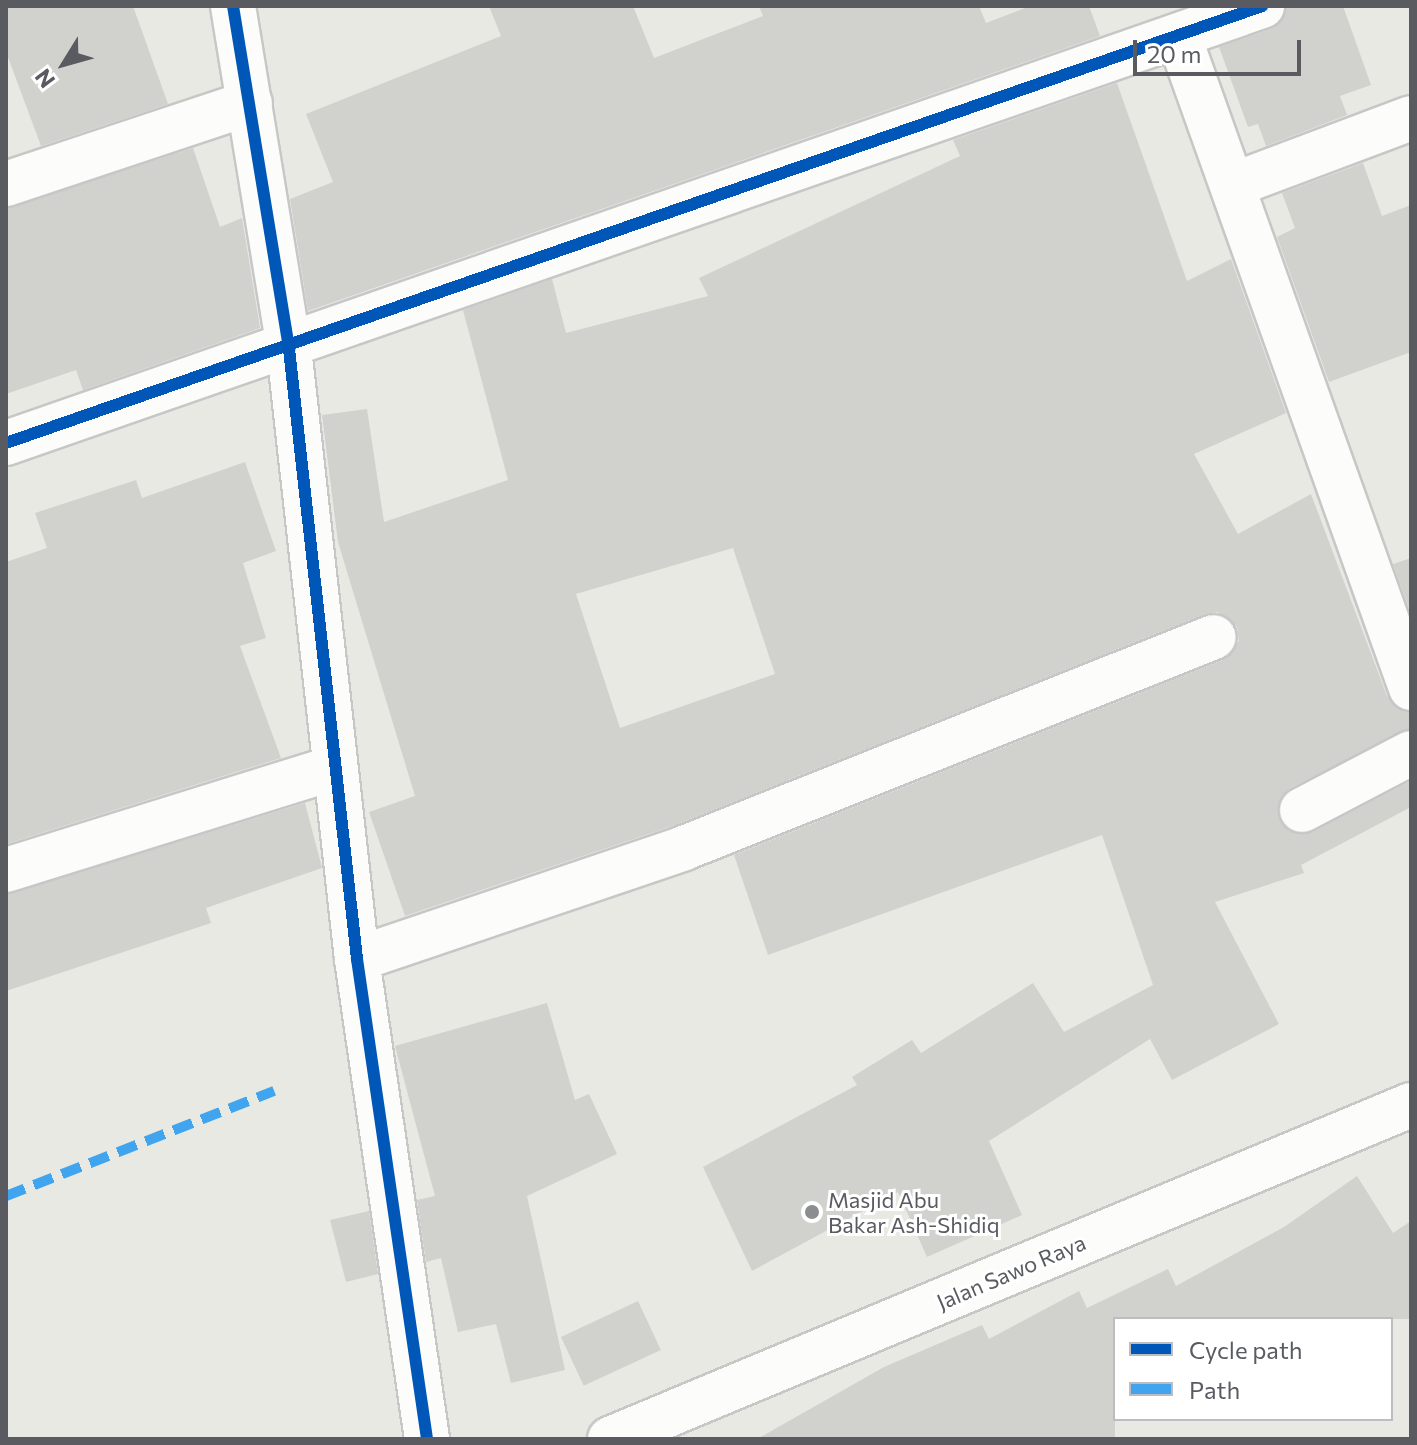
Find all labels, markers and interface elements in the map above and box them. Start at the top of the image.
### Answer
north arrow [24,24,104,104]
scale bar [1137,24,1305,74]
text: 20 m [1147,39,1201,68]
text: N [29,64,60,93]
place label: Masjid Abu Bakar Ash-Shidiq [828,1186,1000,1238]
marker: Masjid Abu Bakar Ash-Shidiq [803,1203,821,1221]
street label: Jalan Sawo Raya [933,1229,1089,1315]
legend [1113,1317,1393,1421]
text: Cycle path [1189,1335,1303,1364]
text: Path [1189,1375,1240,1404]

